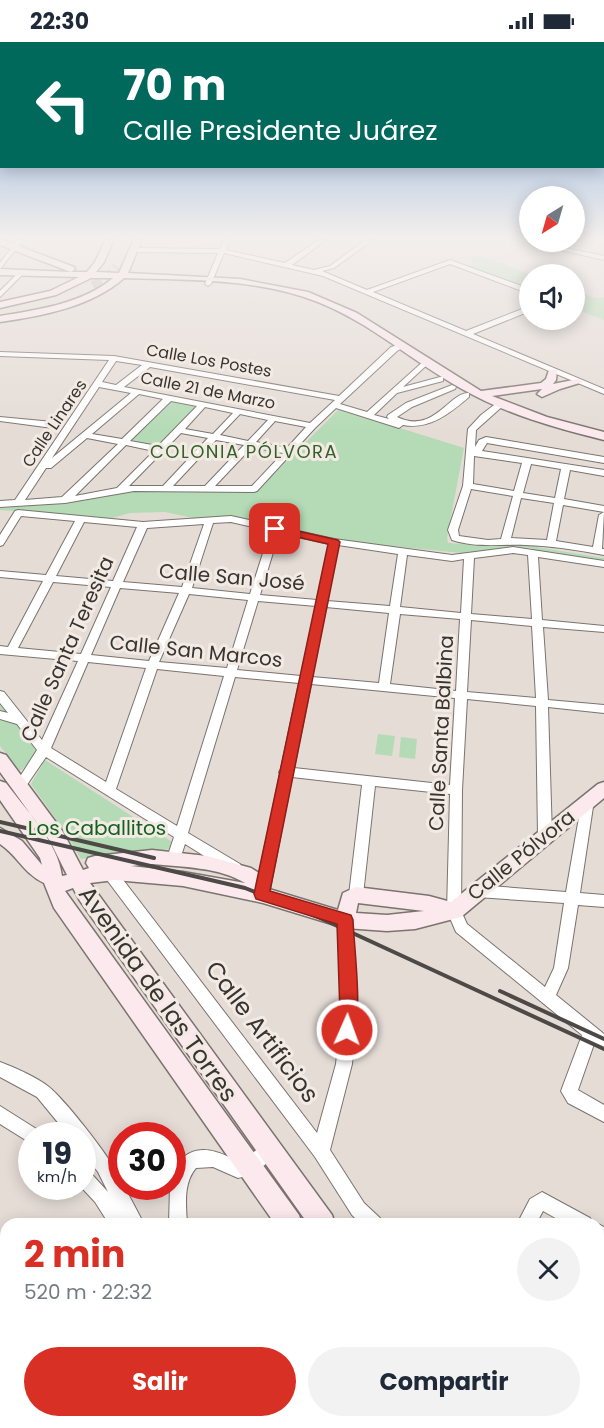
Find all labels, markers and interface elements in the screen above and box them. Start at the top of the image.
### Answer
text: 22:30 [30,6,89,37]
text: 70 m [123,56,226,115]
icon: left [24,66,102,144]
text: Calle Presidente Juárez [123,112,438,149]
north arrow [519,186,585,252]
map controls [519,186,585,330]
button: sound [519,264,585,330]
street label: Calle Los Postes [144,338,273,383]
street label: Calle 21 de Marzo [139,366,277,415]
street label: Calle Linares [17,375,92,472]
district label: COLONIA PÓLVORA [150,439,338,464]
pin [249,503,300,554]
icon: arrive [258,512,291,545]
street label: Calle Santa Teresita [14,552,120,746]
street label: Calle San José [158,557,306,597]
street label: Calle San Marcos [108,628,284,674]
street label: Calle Santa Balbina [422,634,460,832]
street label: Calle Pólvora [461,803,581,907]
park label: Los Caballitos [28,814,166,842]
street label: Avenida de las Torres [71,879,246,1108]
street label: Calle Artificios [198,954,327,1109]
position arrow [315,998,379,1062]
speed limit sign: 30 [108,1122,186,1200]
text: 19 [42,1132,72,1175]
text: km/h [37,1166,77,1187]
text: 2 min [24,1229,125,1280]
button: close [517,1238,580,1301]
text: 520 m · 22:32 [24,1278,152,1306]
button: Salir [24,1347,296,1416]
button: Compartir [308,1347,580,1416]

